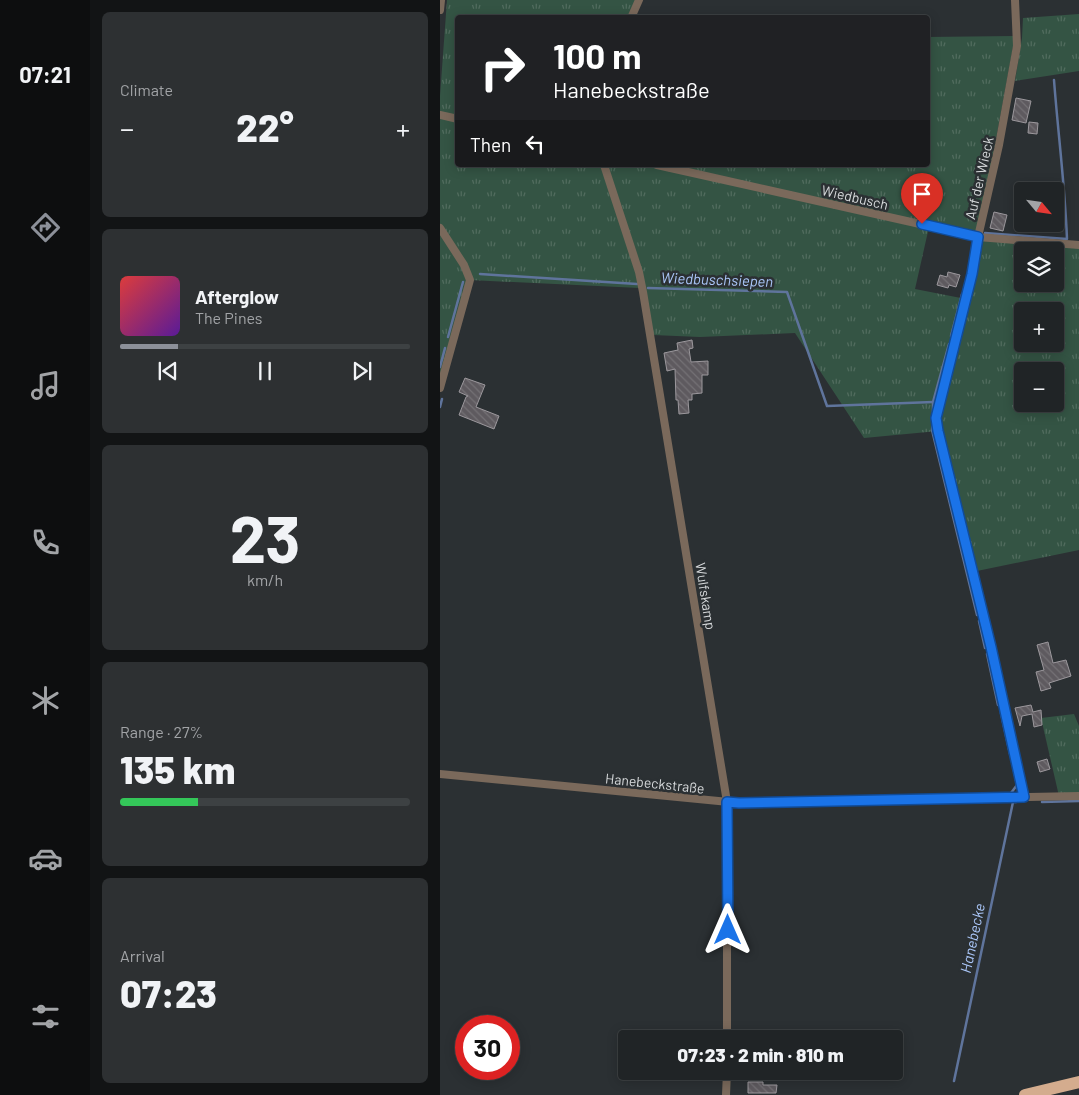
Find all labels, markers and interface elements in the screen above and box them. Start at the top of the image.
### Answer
text: 100 m [553,34,642,76]
icon: right [470,35,535,100]
text: 07:21 [19,61,71,87]
text: Hanebeckstraße [553,76,710,102]
text: Climate [120,80,173,99]
text: 22° [236,104,294,150]
text: − [120,111,134,145]
text: + [396,111,410,145]
icon: left [521,130,549,158]
text: Then [470,133,511,156]
street label: Auf der Wieck [961,135,997,221]
pin [901,173,943,224]
icon: arrive [908,180,936,208]
street label: Wiedbusch [820,181,890,213]
north arrow [1014,182,1064,232]
map controls [1014,182,1064,412]
icon: directions [28,210,63,245]
button: layers [1014,242,1064,292]
water label: Wiedbuschsiepen [661,268,774,290]
text: Afterglow [195,285,279,308]
button: + [1014,302,1064,352]
text: The Pines [195,308,263,327]
icon: previous [154,357,182,385]
icon: pause [251,357,279,385]
icon: next [348,357,376,385]
button: − [1014,362,1064,412]
icon: music [28,368,63,403]
text: 23 [230,498,300,576]
icon: phone [28,525,63,560]
street label: Wulfskamp [692,561,720,631]
text: km/h [247,570,283,589]
icon: climate [28,683,63,718]
text: Range · 27% [120,722,203,741]
text: 135 km [120,746,235,792]
street label: Hanebeckstraße [605,769,705,797]
icon: car [28,841,63,876]
water label: Hanebecke [956,901,988,975]
position arrow [701,903,753,955]
text: Arrival [120,946,165,965]
text: 07:23 [120,970,217,1016]
icon: filters [28,999,63,1034]
speed limit sign: 30 [455,1015,520,1080]
text: 07:23 · 2 min · 810 m [677,1043,844,1066]

